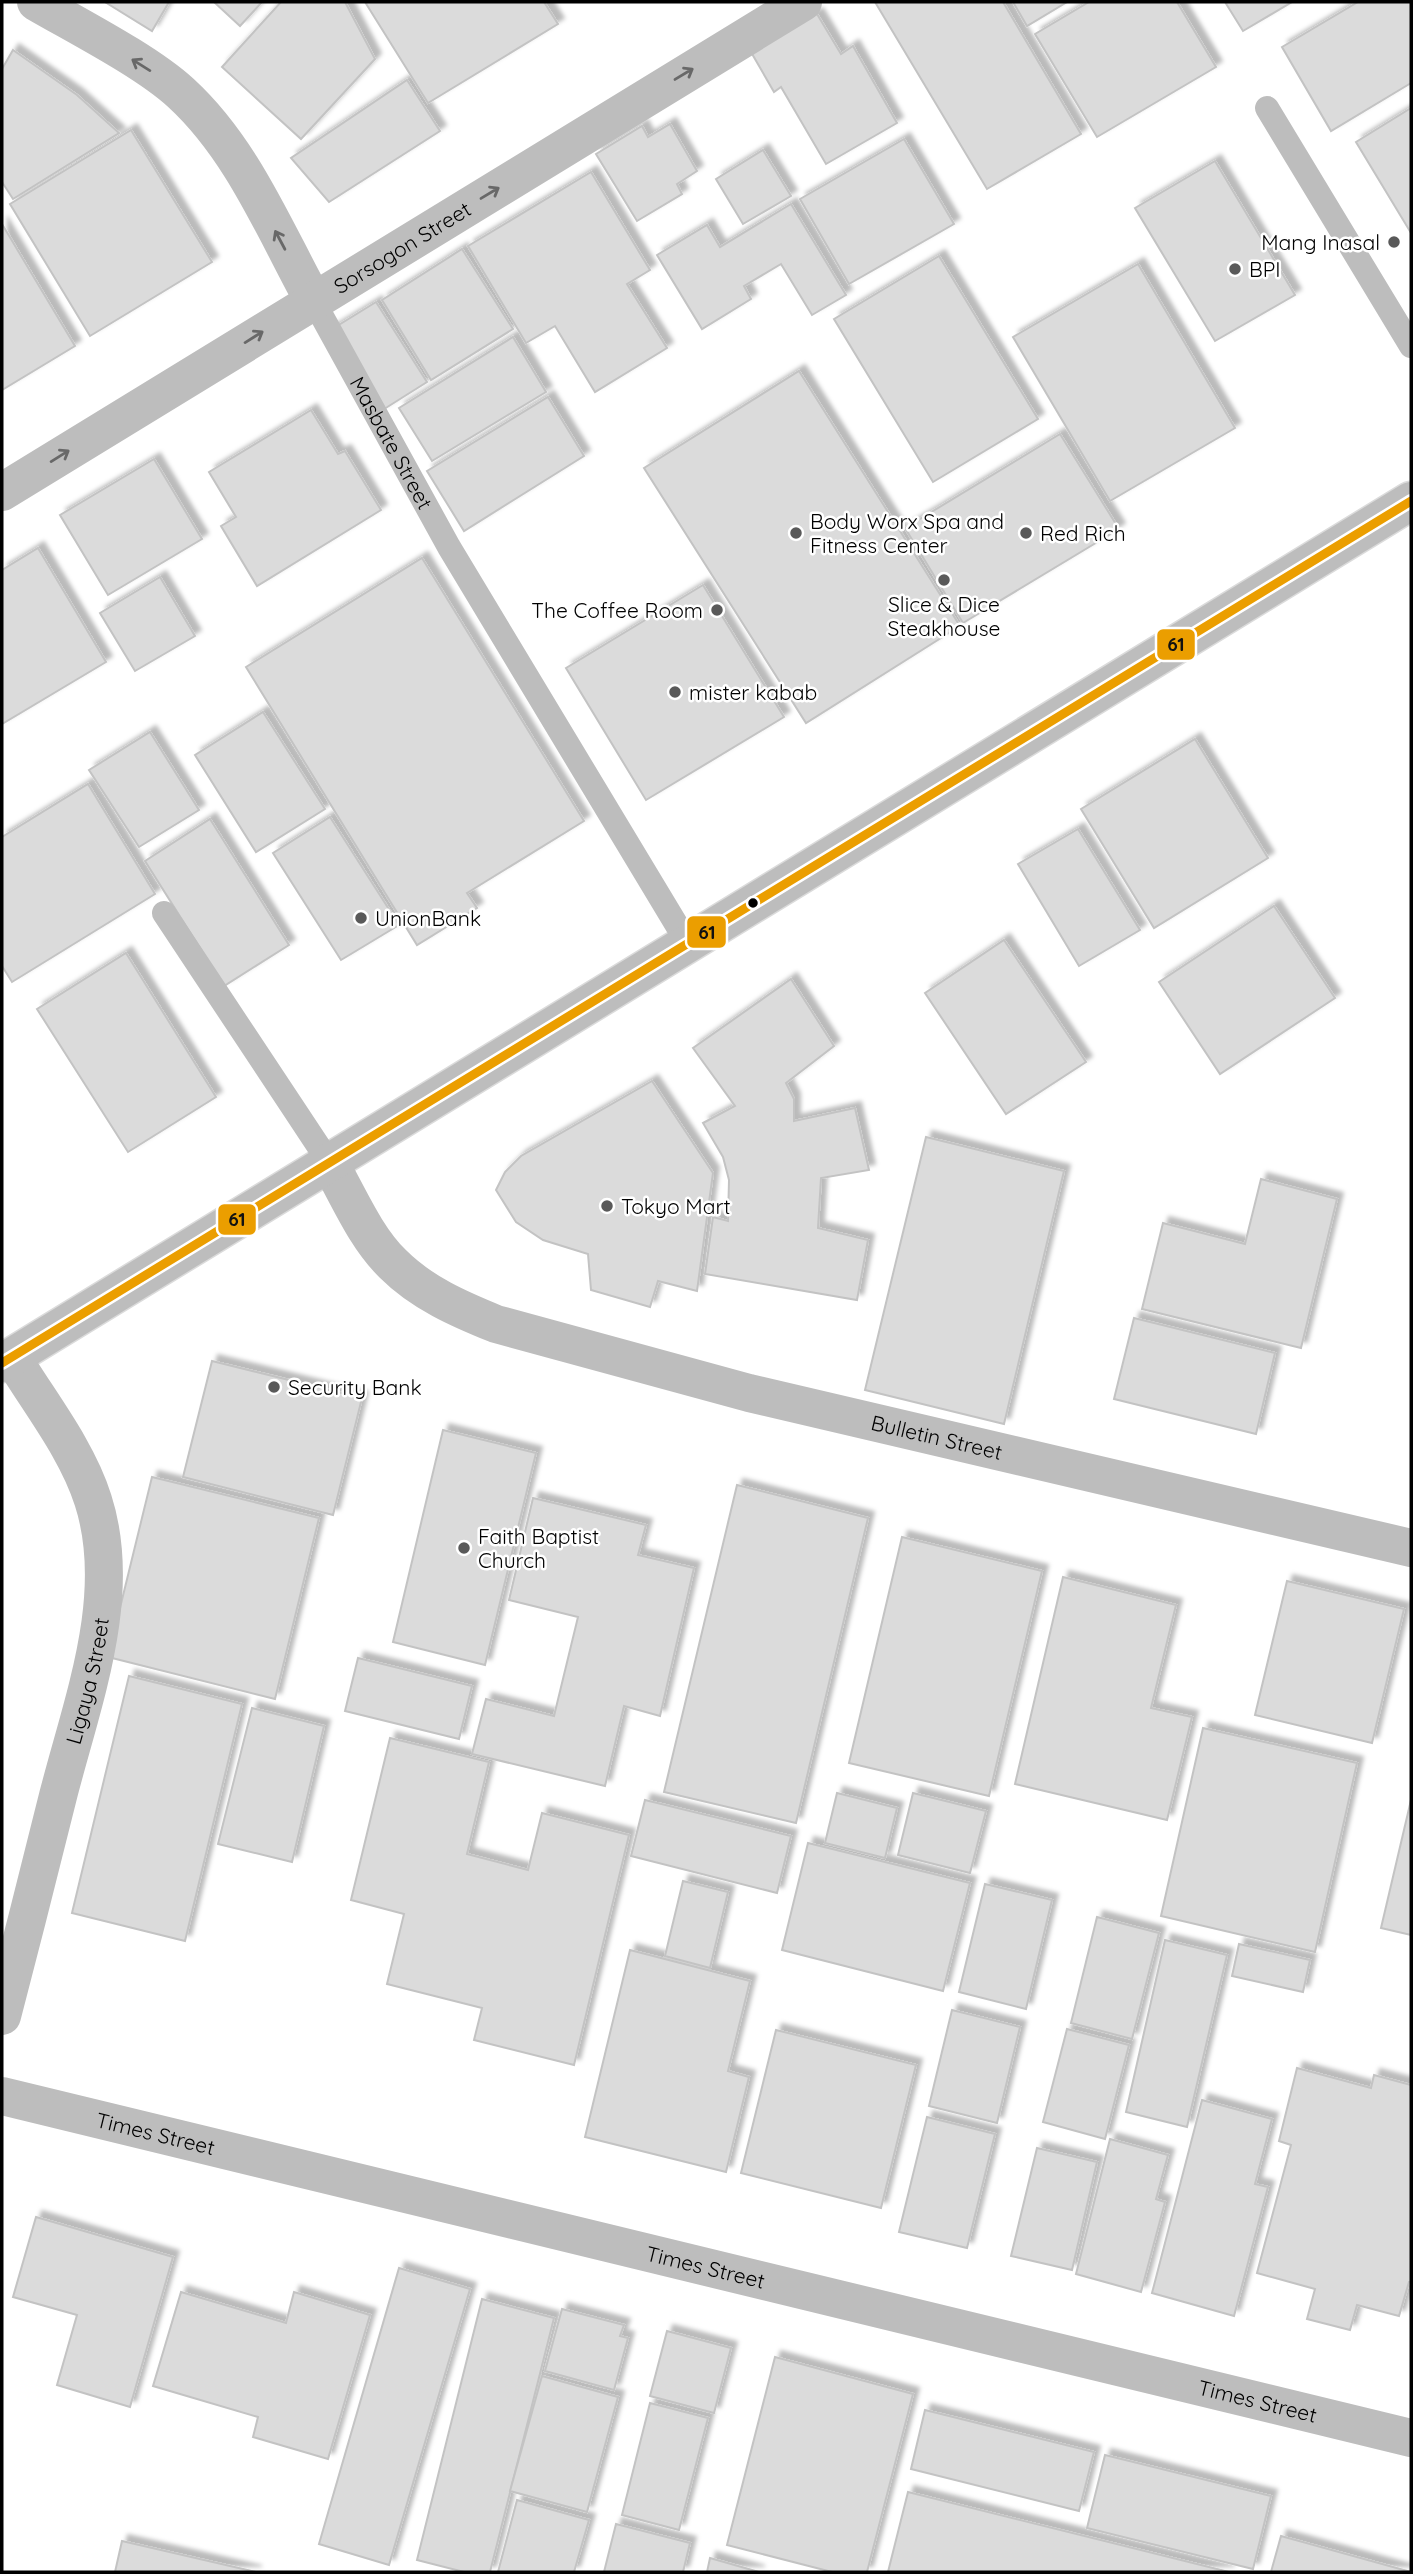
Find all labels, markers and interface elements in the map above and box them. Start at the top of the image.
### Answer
one-way arrow [132,58,151,73]
one-way arrow [674,67,693,82]
one-way arrow [479,185,499,199]
street label: Sorsogon Street [329,196,475,299]
place label: Mang Inasal [1261,229,1380,255]
one-way arrow [273,231,287,251]
marker: Mang Inasal [1386,234,1402,250]
place label: BPI [1249,256,1280,282]
marker: BPI [1227,261,1243,277]
one-way arrow [243,329,263,343]
street label: Masbate Street [345,372,439,514]
one-way arrow [49,448,69,462]
place label: Body Worx Spa and Fitness Center [810,508,1004,558]
place label: Red Rich [1040,520,1126,546]
marker: Body Worx Spa and Fitness Center [788,525,804,541]
marker: Red Rich [1018,525,1034,541]
marker: Slice & Dice Steakhouse [936,572,952,588]
place label: Slice & Dice Steakhouse [888,591,1000,641]
place label: The Coffee Room [531,597,703,623]
marker: The Coffee Room [709,602,725,618]
line badge: 61 [1156,628,1196,661]
text: 61 [1167,632,1185,656]
place label: mister kabab [689,679,817,705]
marker: mister kabab [667,684,683,700]
unlabelled marker [746,896,760,910]
place label: UnionBank [375,905,481,931]
marker: UnionBank [353,910,369,926]
line badge: 61 [686,915,727,949]
text: 61 [698,920,716,944]
place label: Tokyo Mart [621,1193,731,1219]
marker: Tokyo Mart [599,1198,615,1214]
line badge: 61 [217,1203,257,1236]
text: 61 [228,1207,246,1231]
place label: Security Bank [288,1374,422,1400]
marker: Security Bank [266,1379,282,1395]
street label: Bulletin Street [869,1409,1005,1465]
place label: Faith Baptist Church [478,1523,599,1573]
marker: Faith Baptist Church [456,1540,472,1556]
street label: Ligaya Street [60,1616,114,1747]
street label: Times Street [94,2106,218,2160]
street label: Times Street [644,2240,768,2294]
street label: Times Street [1196,2374,1320,2428]

